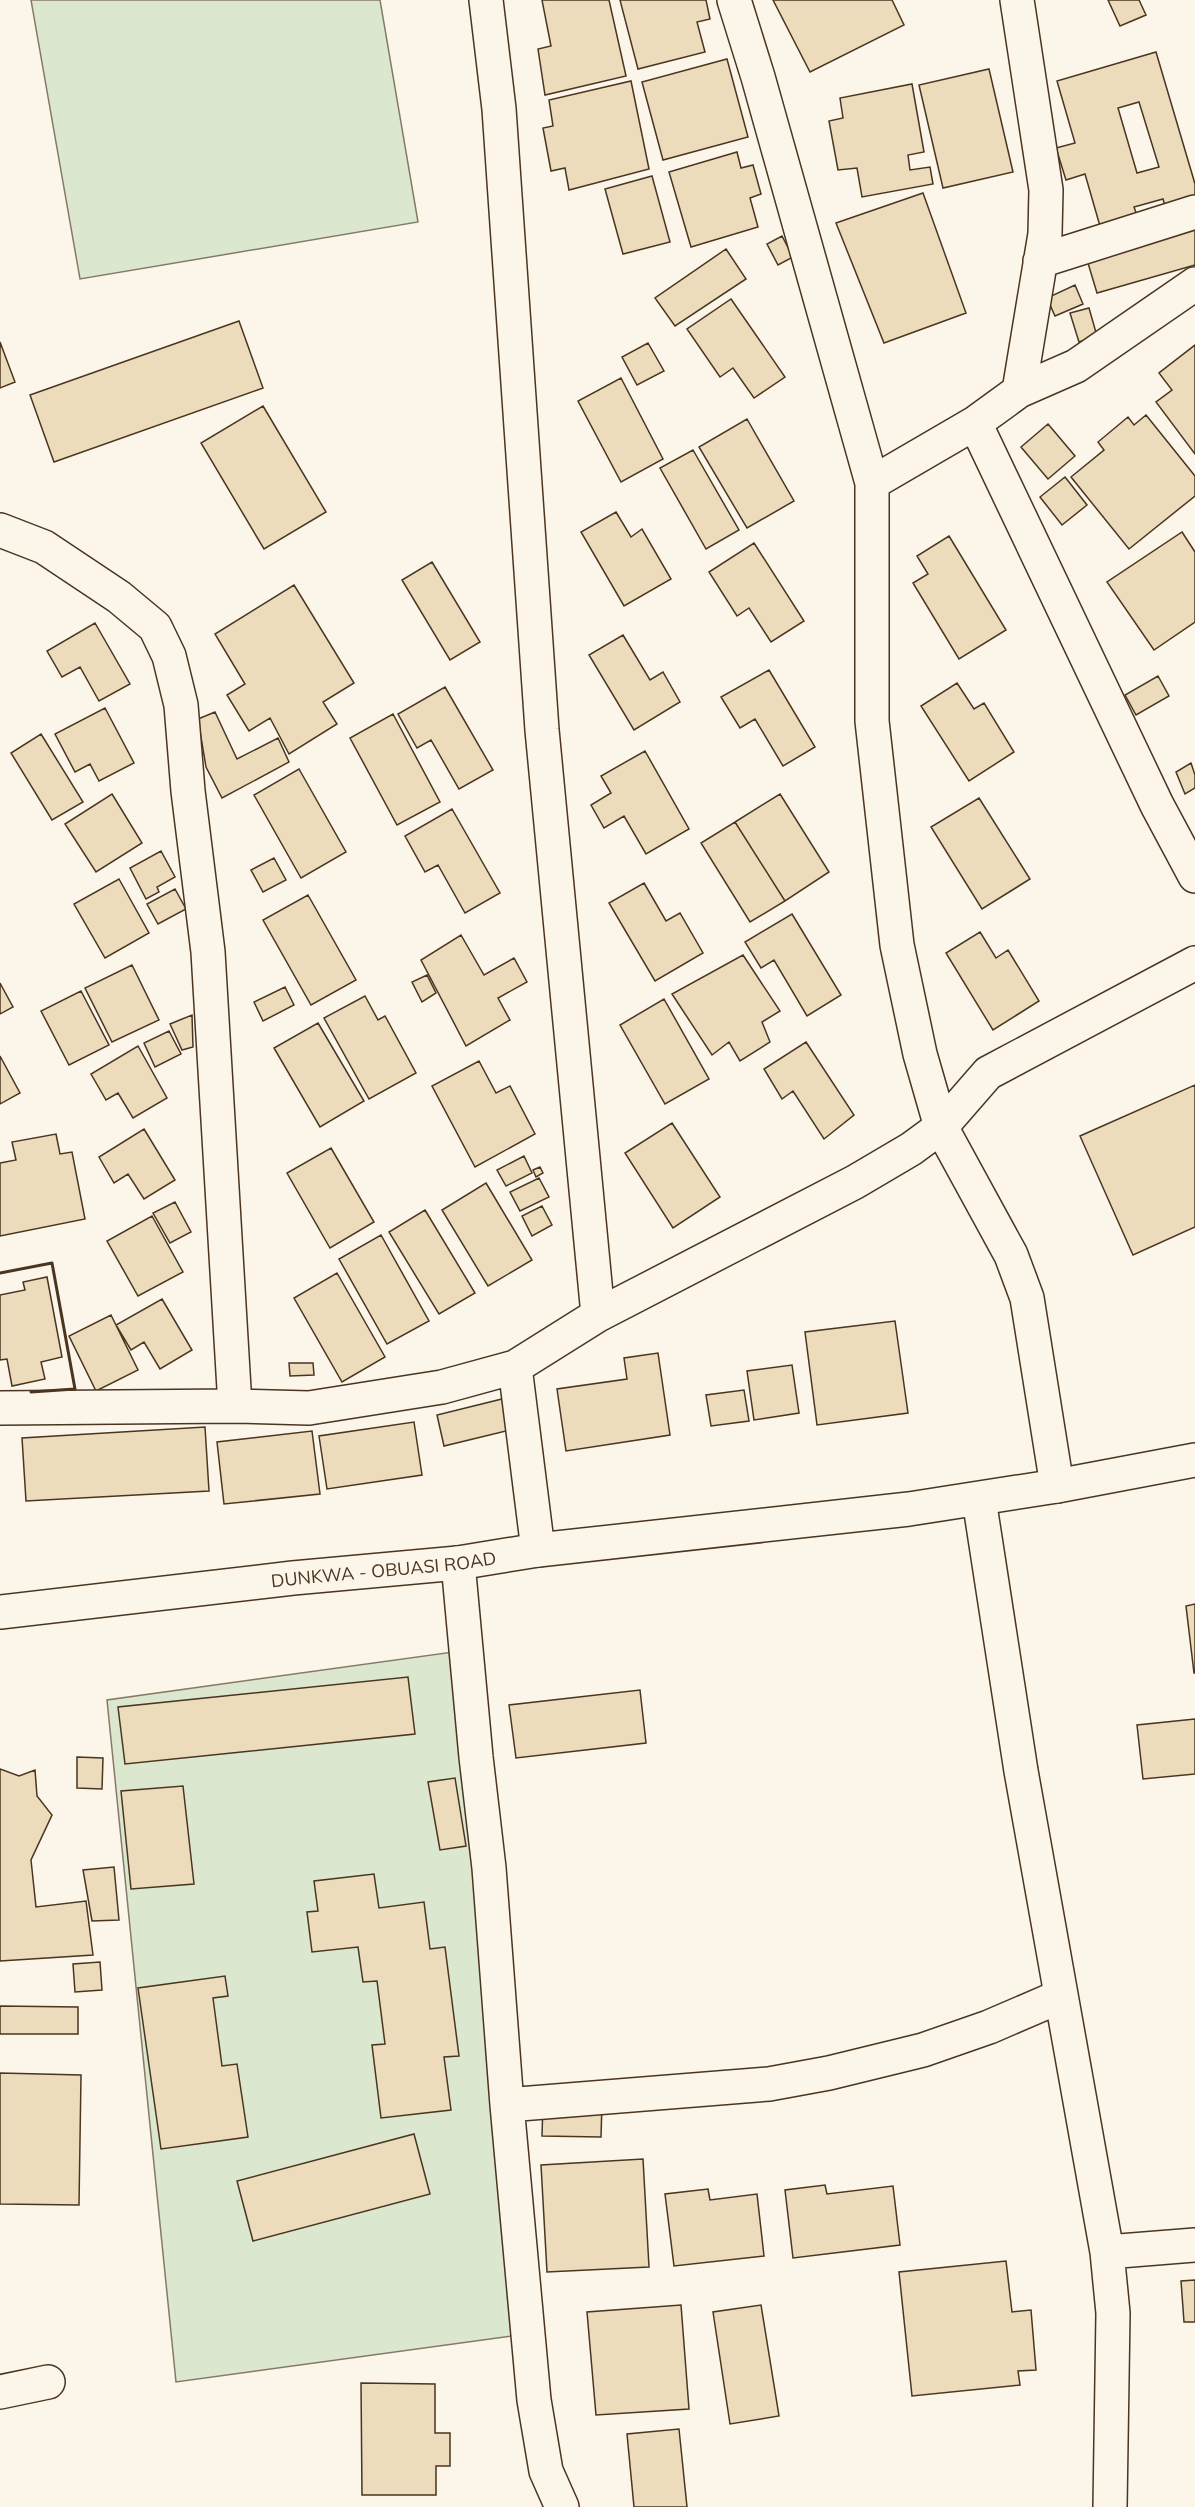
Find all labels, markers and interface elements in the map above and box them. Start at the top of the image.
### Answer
street label: DUNKWA - OBUASI ROAD [270,1545,498,1592]

